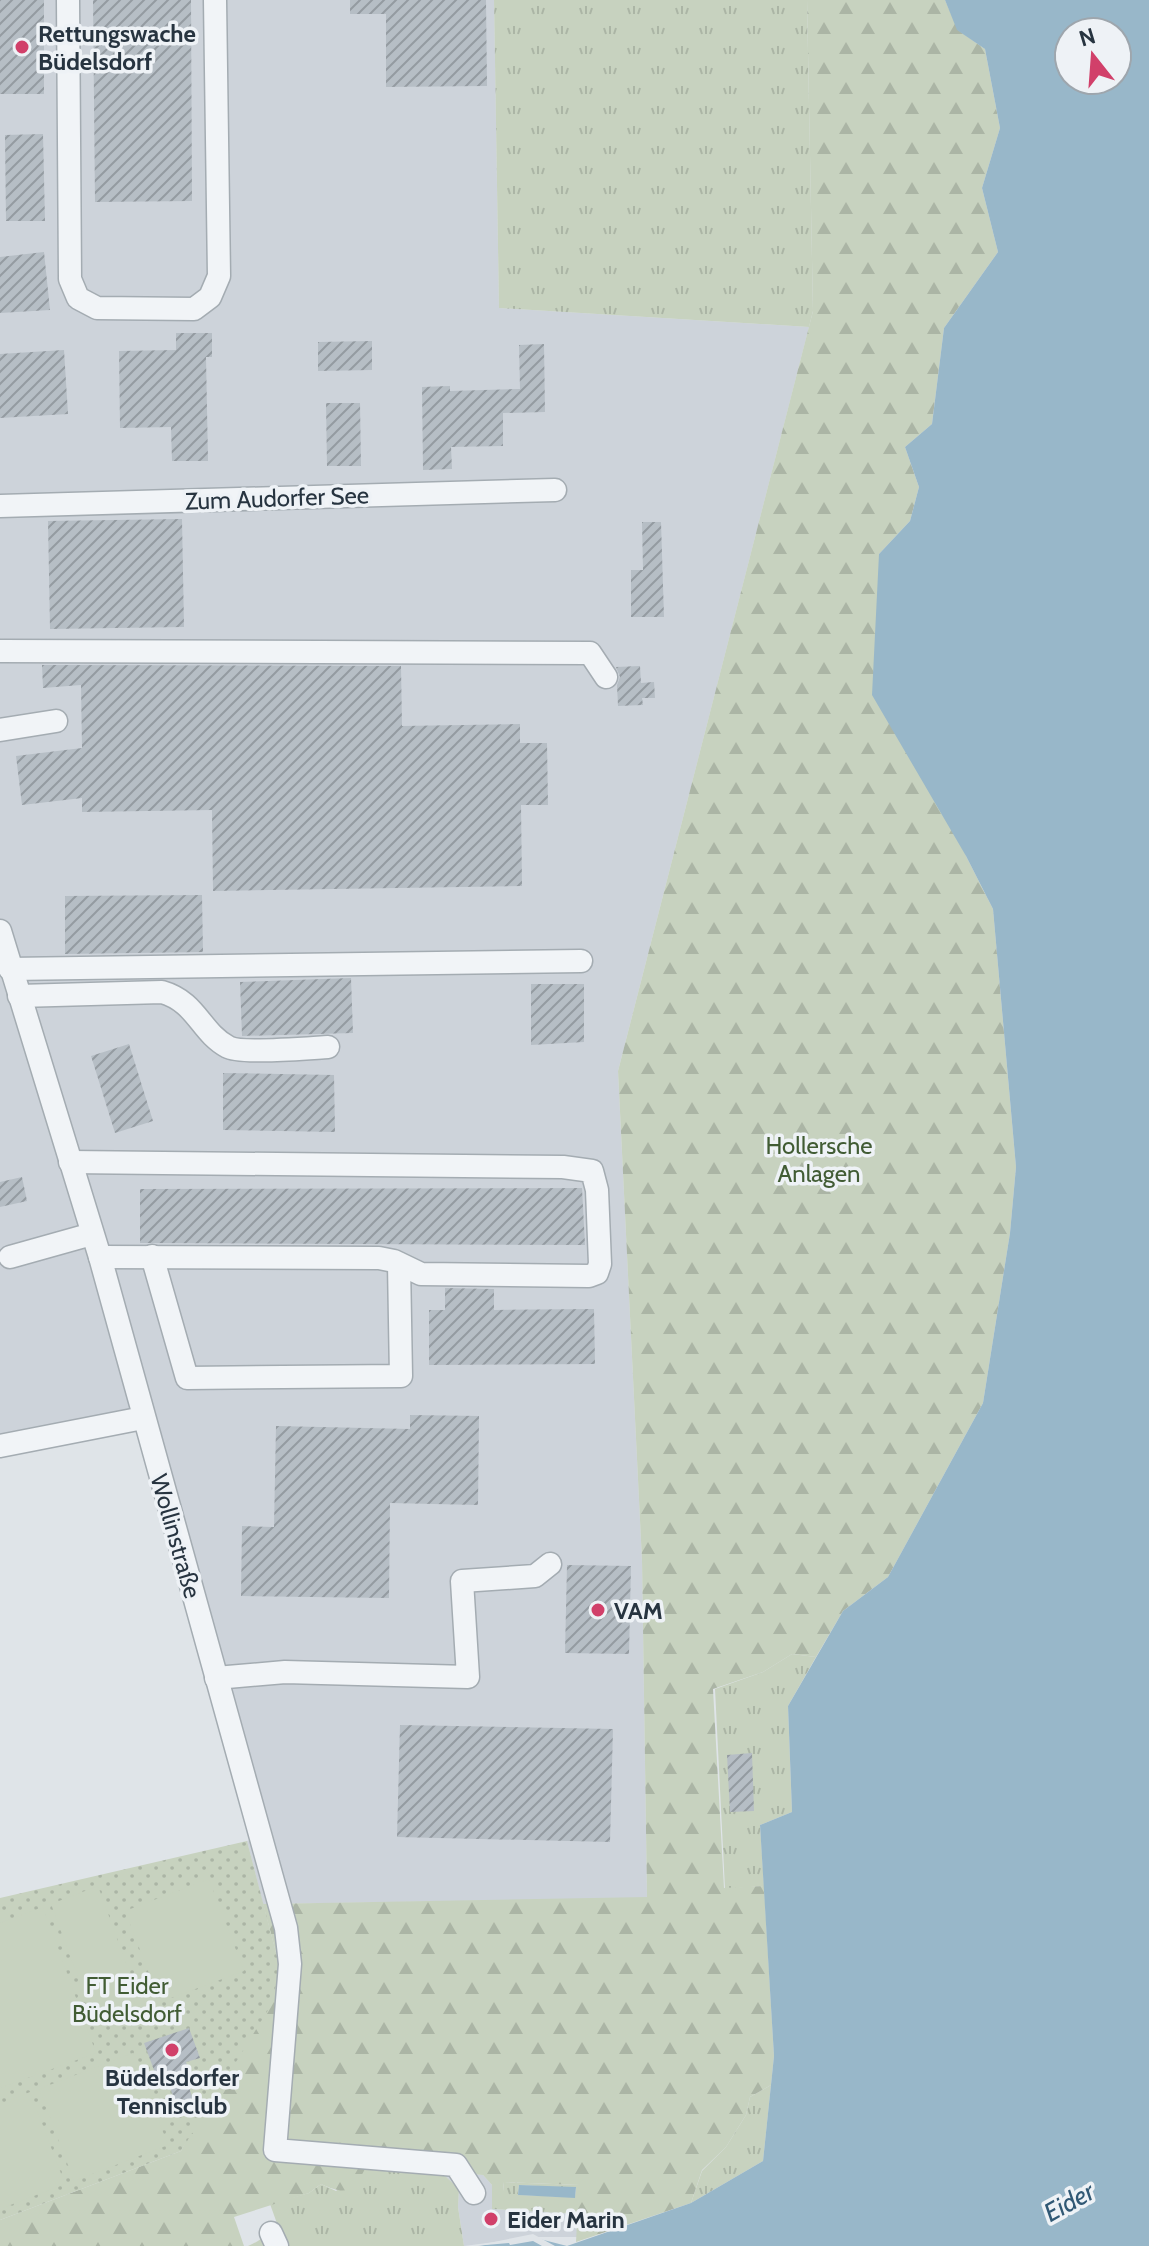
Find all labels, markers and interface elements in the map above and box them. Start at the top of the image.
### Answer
north arrow [1053,16,1133,96]
place label: Rettungswache Büdelsdorf [38,19,196,76]
text: N [1076,22,1099,53]
marker: Rettungswache Büdelsdorf [13,38,31,56]
street label: Zum Audorfer See [184,480,370,516]
park label: Hollersche Anlagen [765,1131,873,1188]
street label: Wollinstraße [144,1471,208,1601]
place label: VAM [614,1596,663,1625]
marker: VAM [589,1601,607,1619]
park label: FT Eider Büdelsdorf [72,1971,182,2028]
marker: Büdelsdorfer Tennisclub [163,2041,181,2059]
place label: Büdelsdorfer Tennisclub [105,2063,239,2120]
water label: Eider [1038,2175,1101,2229]
place label: Eider Marin [507,2205,625,2234]
marker: Eider Marin [482,2210,500,2228]

